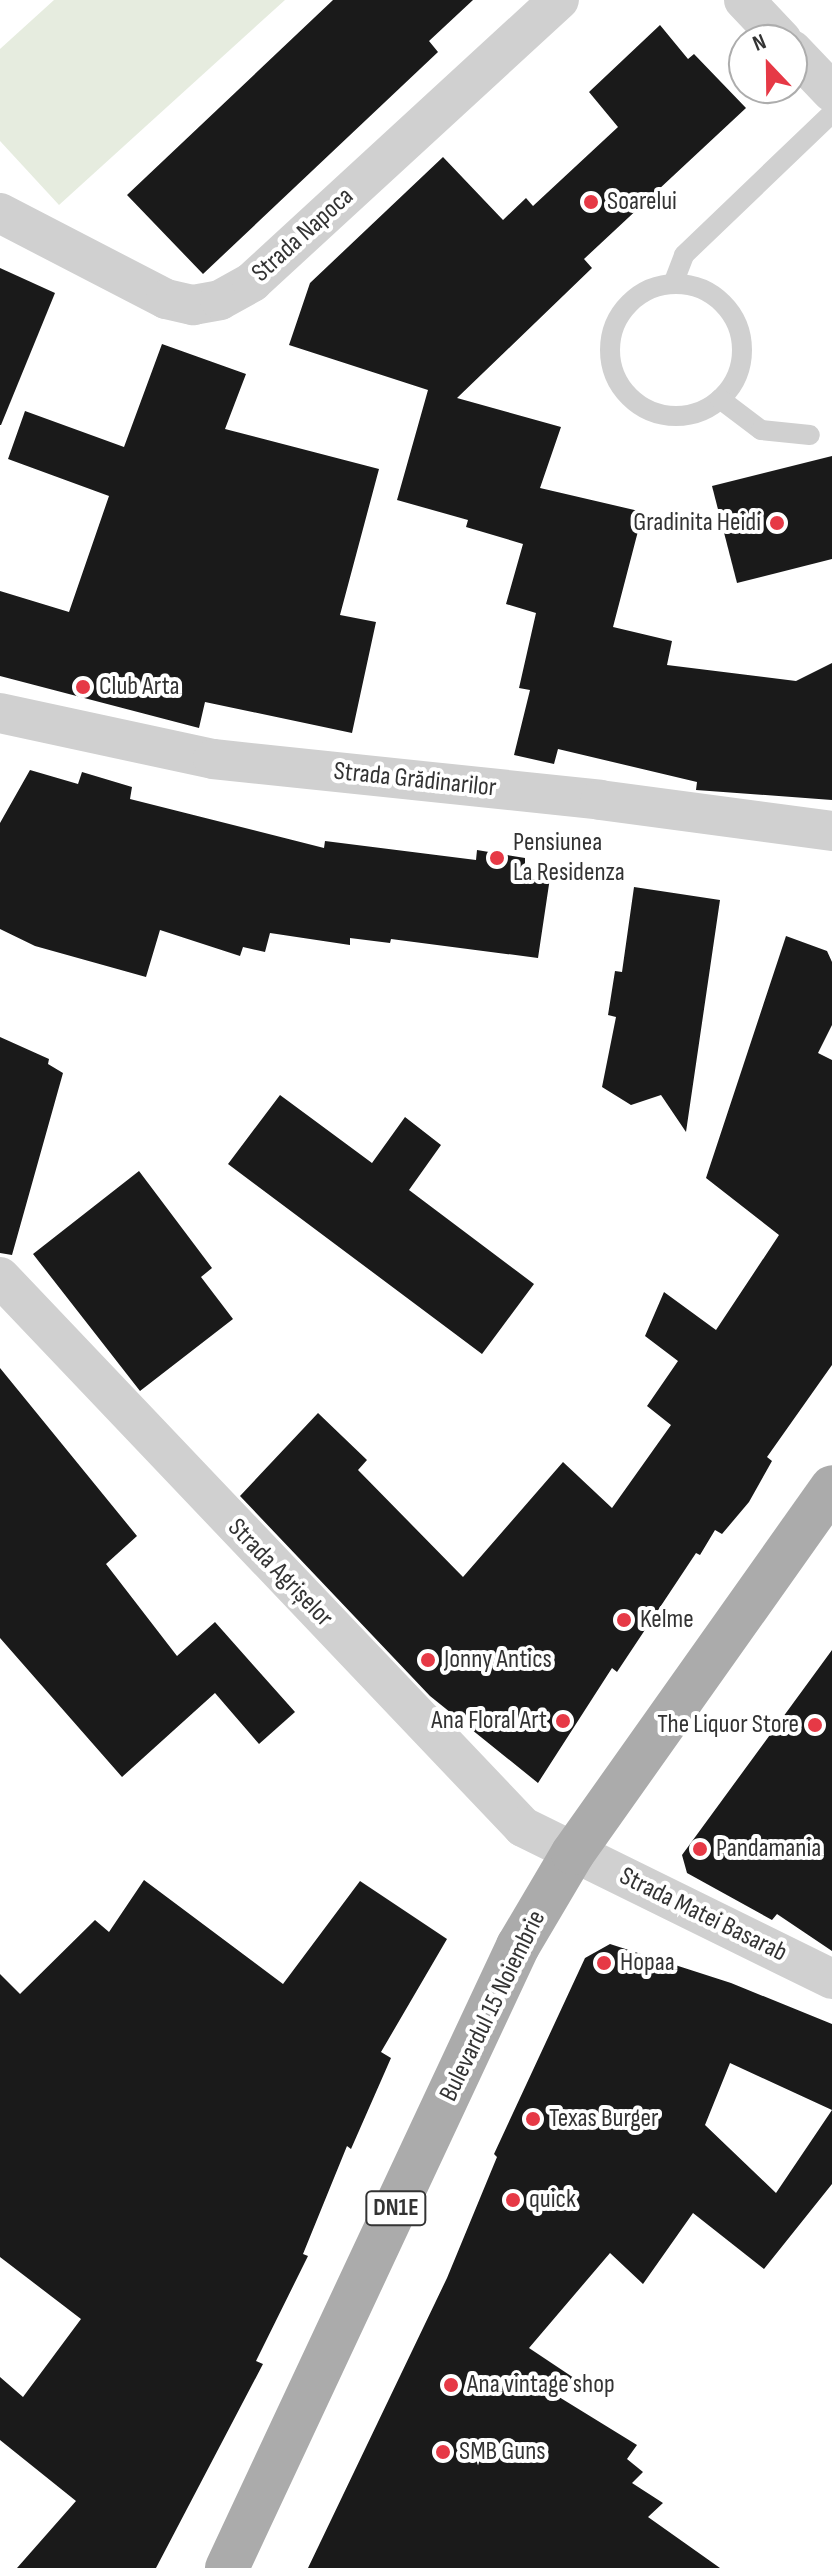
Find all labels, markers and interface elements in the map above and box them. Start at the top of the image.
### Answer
north arrow [728,24,808,104]
text: N [749,28,770,58]
street label: Strada Napoca [246,181,360,289]
place label: Soarelui [607,186,677,218]
marker: Soarelui [582,193,600,211]
place label: Gradinita Heidi [633,507,761,539]
marker: Gradinita Heidi [768,514,786,532]
place label: Club Arta [99,671,179,703]
marker: Club Arta [74,678,92,696]
street label: Strada Grădinarilor [332,756,498,804]
place label: Pensiunea La Residenza [513,827,625,888]
marker: Pensiunea La Residenza [488,849,506,867]
street label: Strada Agrișelor [221,1512,339,1634]
place label: Kelme [640,1604,694,1636]
marker: Kelme [615,1611,633,1629]
place label: Jonny Antics [444,1644,552,1676]
marker: Jonny Antics [419,1651,437,1669]
place label: Ana Floral Art [431,1705,547,1737]
place label: The Liquor Store [657,1709,799,1741]
marker: Ana Floral Art [554,1712,572,1730]
marker: The Liquor Store [806,1716,824,1734]
place label: Pandamania [716,1833,821,1865]
marker: Pandamania [691,1840,709,1858]
street label: Strada Matei Basarab [614,1861,792,1969]
street label: Bulevardul 15 Noiembrie [433,1906,553,2106]
place label: Hopaa [620,1947,675,1979]
marker: Hopaa [595,1954,613,1972]
place label: Texas Burger [549,2103,658,2135]
marker: Texas Burger [524,2110,542,2128]
place label: quick [529,2184,576,2216]
road number: DN1E [364,2188,428,2228]
marker: quick [504,2191,522,2209]
place label: Ana vintage shop [467,2369,615,2401]
marker: Ana vintage shop [442,2376,460,2394]
place label: SMB Guns [459,2436,546,2468]
marker: SMB Guns [434,2443,452,2461]

